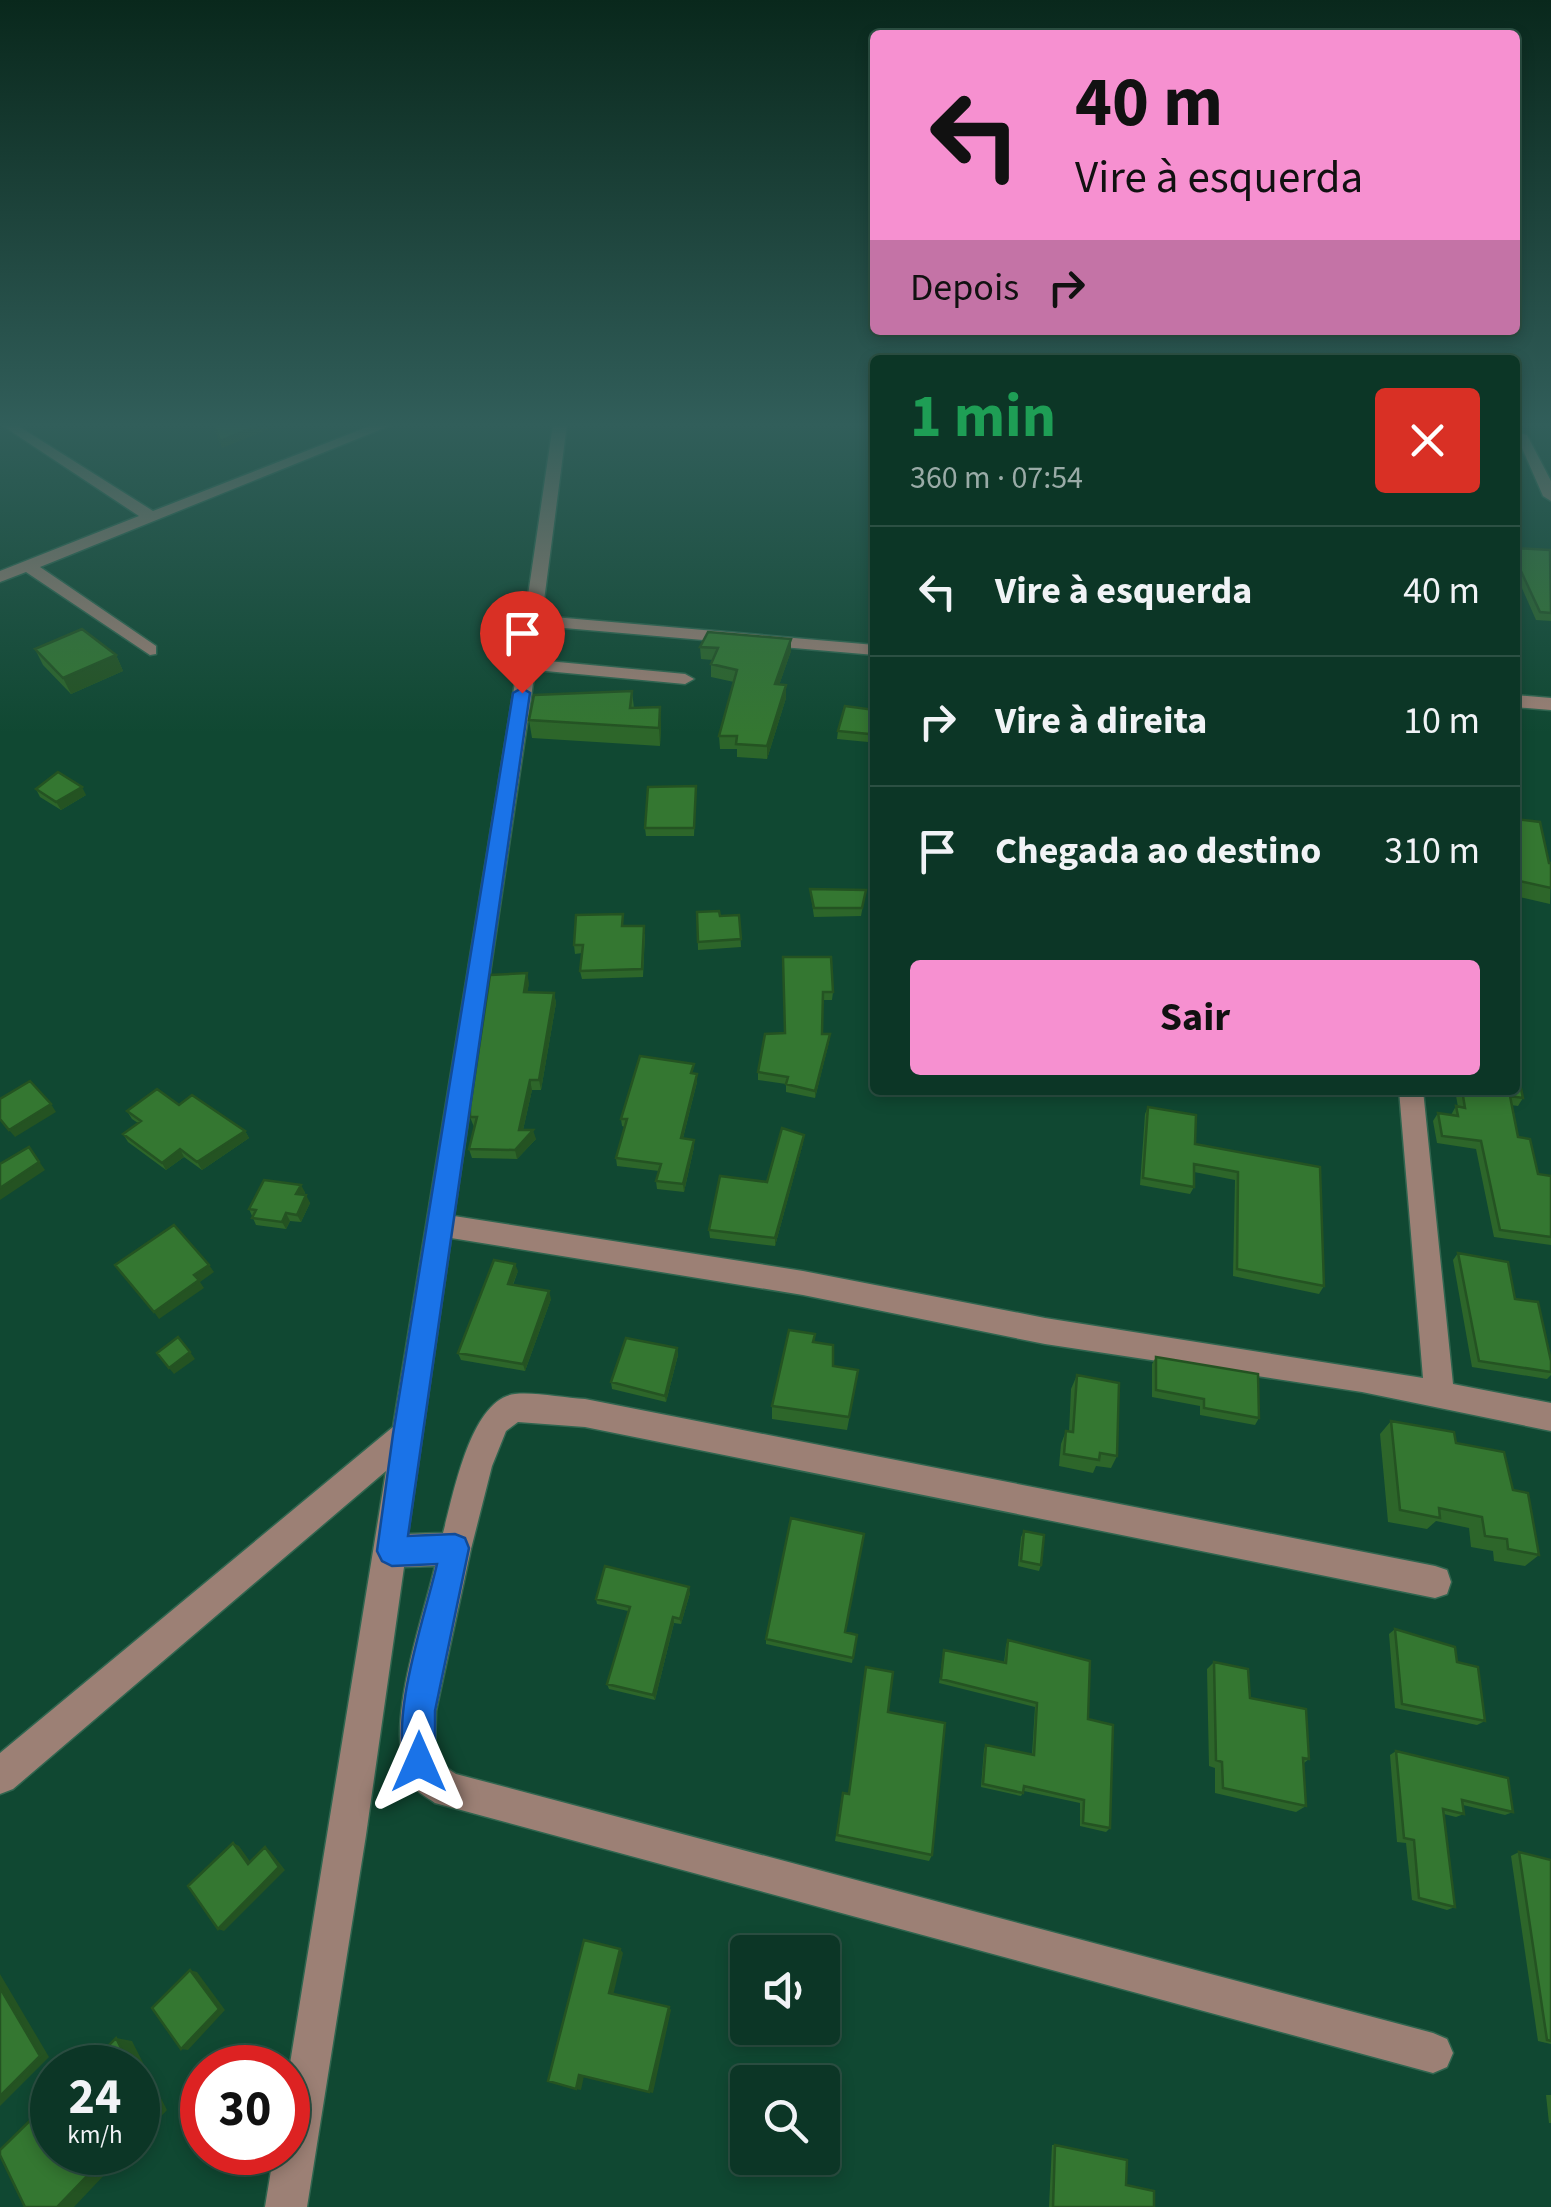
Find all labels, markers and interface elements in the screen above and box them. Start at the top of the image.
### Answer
text: 40 m [1075,53,1223,153]
icon: left [910,70,1040,200]
text: Vire à esquerda [1075,146,1363,210]
icon: right [1039,260,1094,315]
text: Depois [910,261,1019,315]
text: 1 min [910,375,1056,460]
button: close [1375,388,1480,493]
text: 360 m · 07:54 [910,455,1083,501]
icon: left [910,564,965,619]
text: Vire à esquerda [995,564,1252,618]
text: 40 m [1403,564,1480,618]
pin [480,591,565,694]
icon: arrive [495,606,550,661]
icon: right [910,694,965,749]
text: Vire à direita [995,694,1207,748]
text: 10 m [1403,694,1480,748]
icon: arrive [910,824,965,879]
text: Chegada ao destino [995,824,1321,878]
text: 310 m [1384,824,1480,878]
button: Sair [910,960,1480,1075]
position arrow [367,1710,471,1814]
map controls [730,1935,840,2175]
button: sound [730,1935,840,2045]
speed limit sign: 30 [180,2045,310,2175]
text: 24 [69,2062,121,2133]
button: search [730,2065,840,2175]
text: km/h [67,2117,123,2153]

